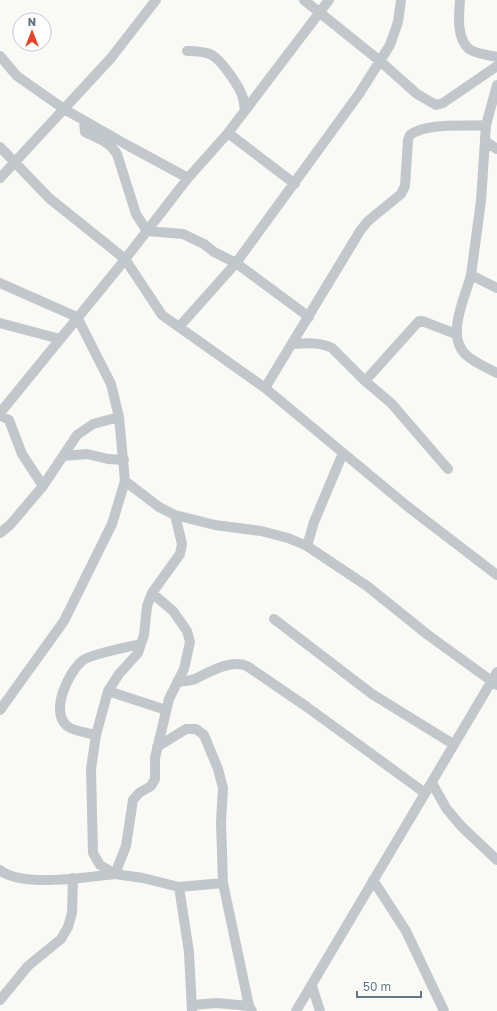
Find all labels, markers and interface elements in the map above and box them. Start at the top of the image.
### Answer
north arrow [12,12,52,52]
text: N [28,15,36,28]
scale bar [357,973,421,999]
text: 50 m [363,979,391,994]

